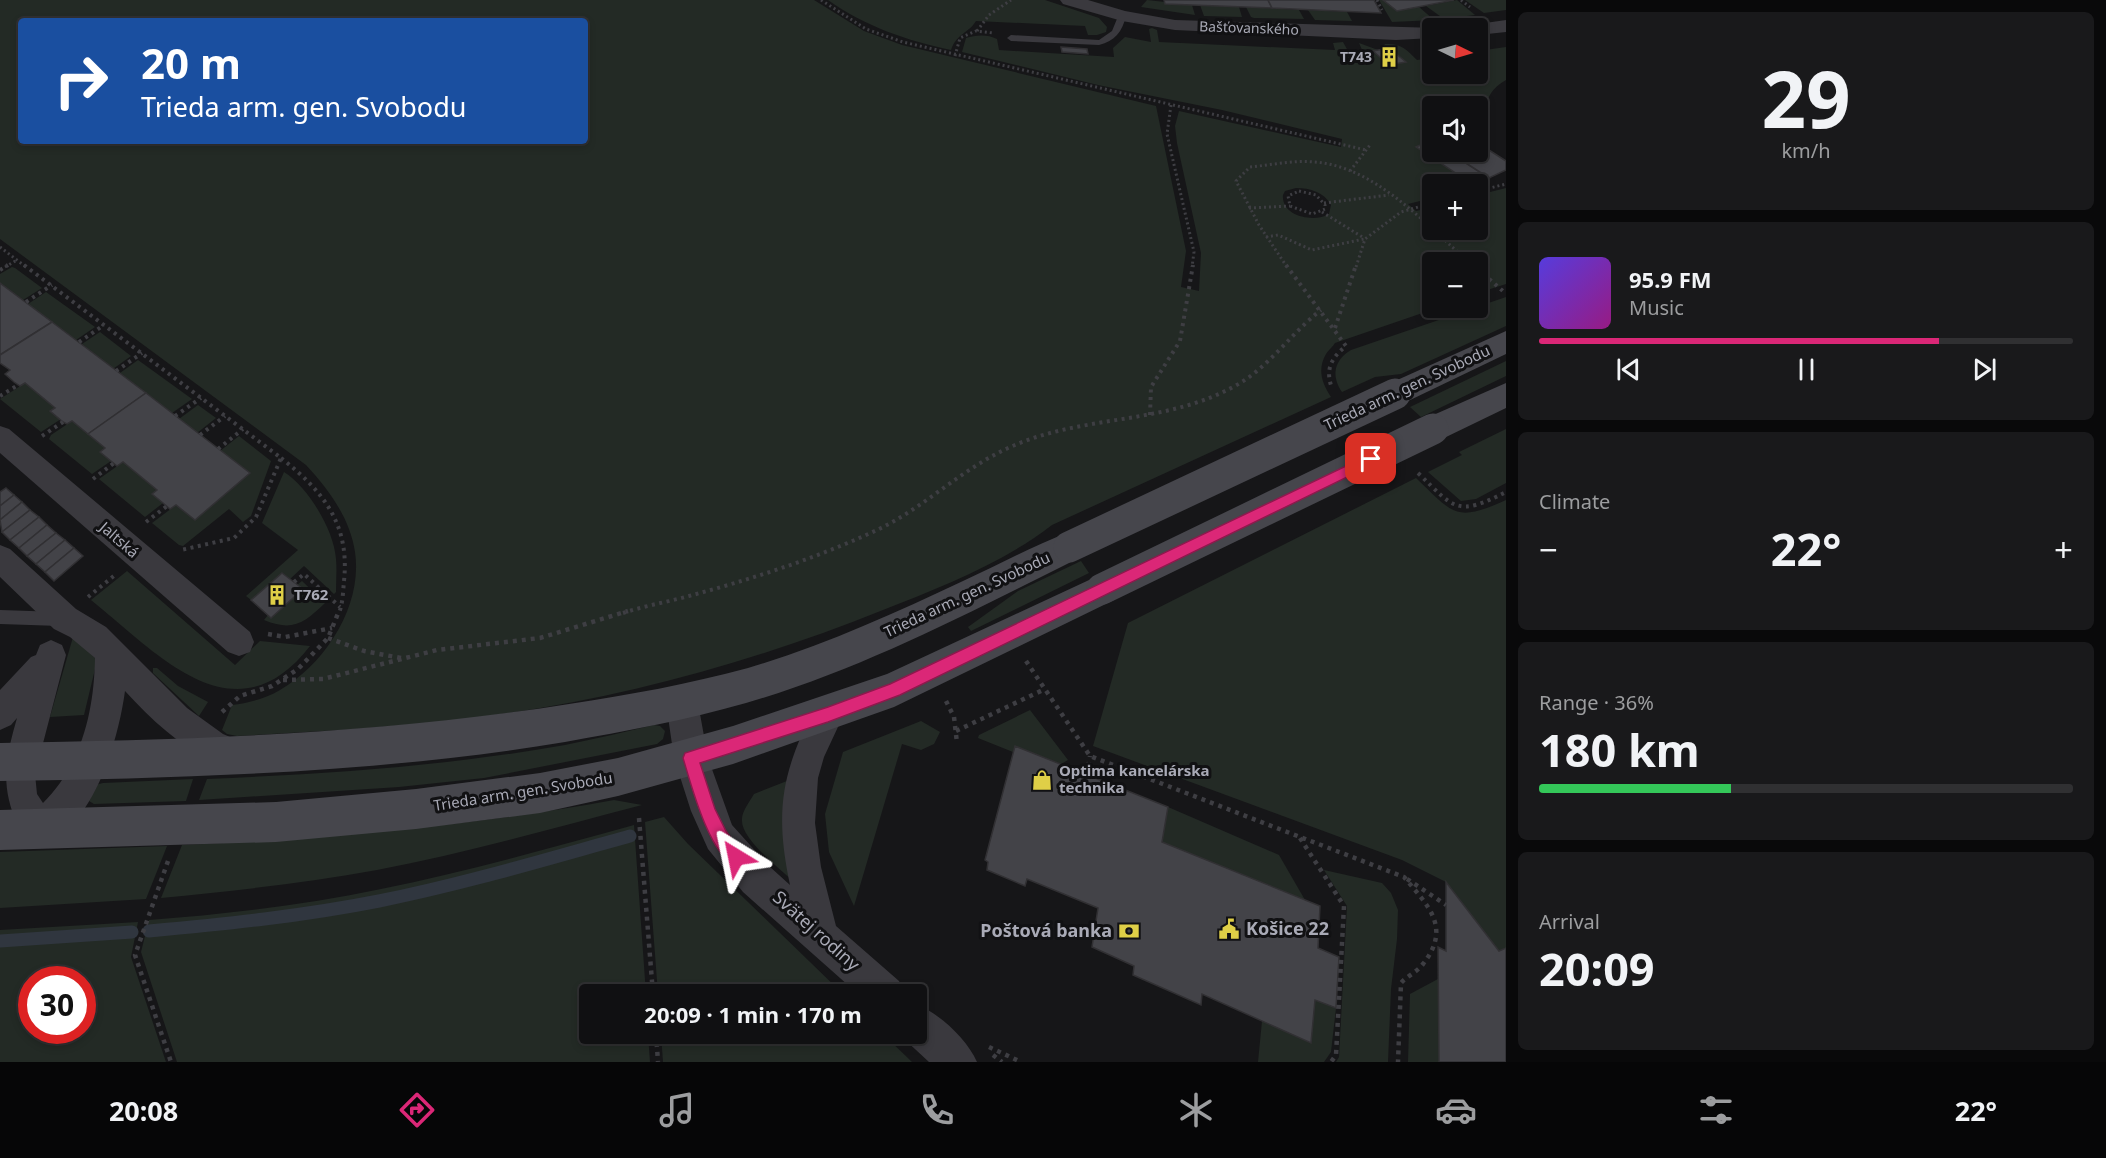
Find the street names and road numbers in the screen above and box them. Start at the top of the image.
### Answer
street label: Bašťovanského [1199,16,1299,39]
street label: Trieda arm. gen. Svobodu [1320,340,1493,434]
street label: Jaltská [94,515,143,562]
street label: Trieda arm. gen. Svobodu [880,547,1053,641]
street label: Trieda arm. gen. Svobodu [432,767,614,815]
street label: Svätej rodiny [768,885,866,976]

